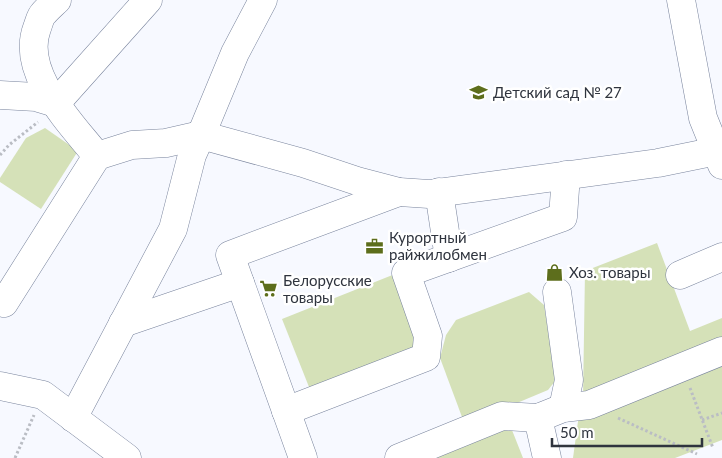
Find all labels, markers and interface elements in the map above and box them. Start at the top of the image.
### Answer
school or university icon: Детский сад № 27 [469,82,489,102]
place label: Детский сад № 27 [493,83,622,101]
place label: Курортный райжилобмен [389,228,487,263]
office icon: Курортный райжилобмен [365,236,385,256]
shop icon: Хоз. товары [545,262,565,282]
place label: Хоз. товары [569,263,651,281]
place label: Белорусские товары [283,271,372,306]
supermarket icon: Белорусские товары [259,279,279,299]
scale bar [552,416,702,448]
text: 50 m [560,423,594,441]

